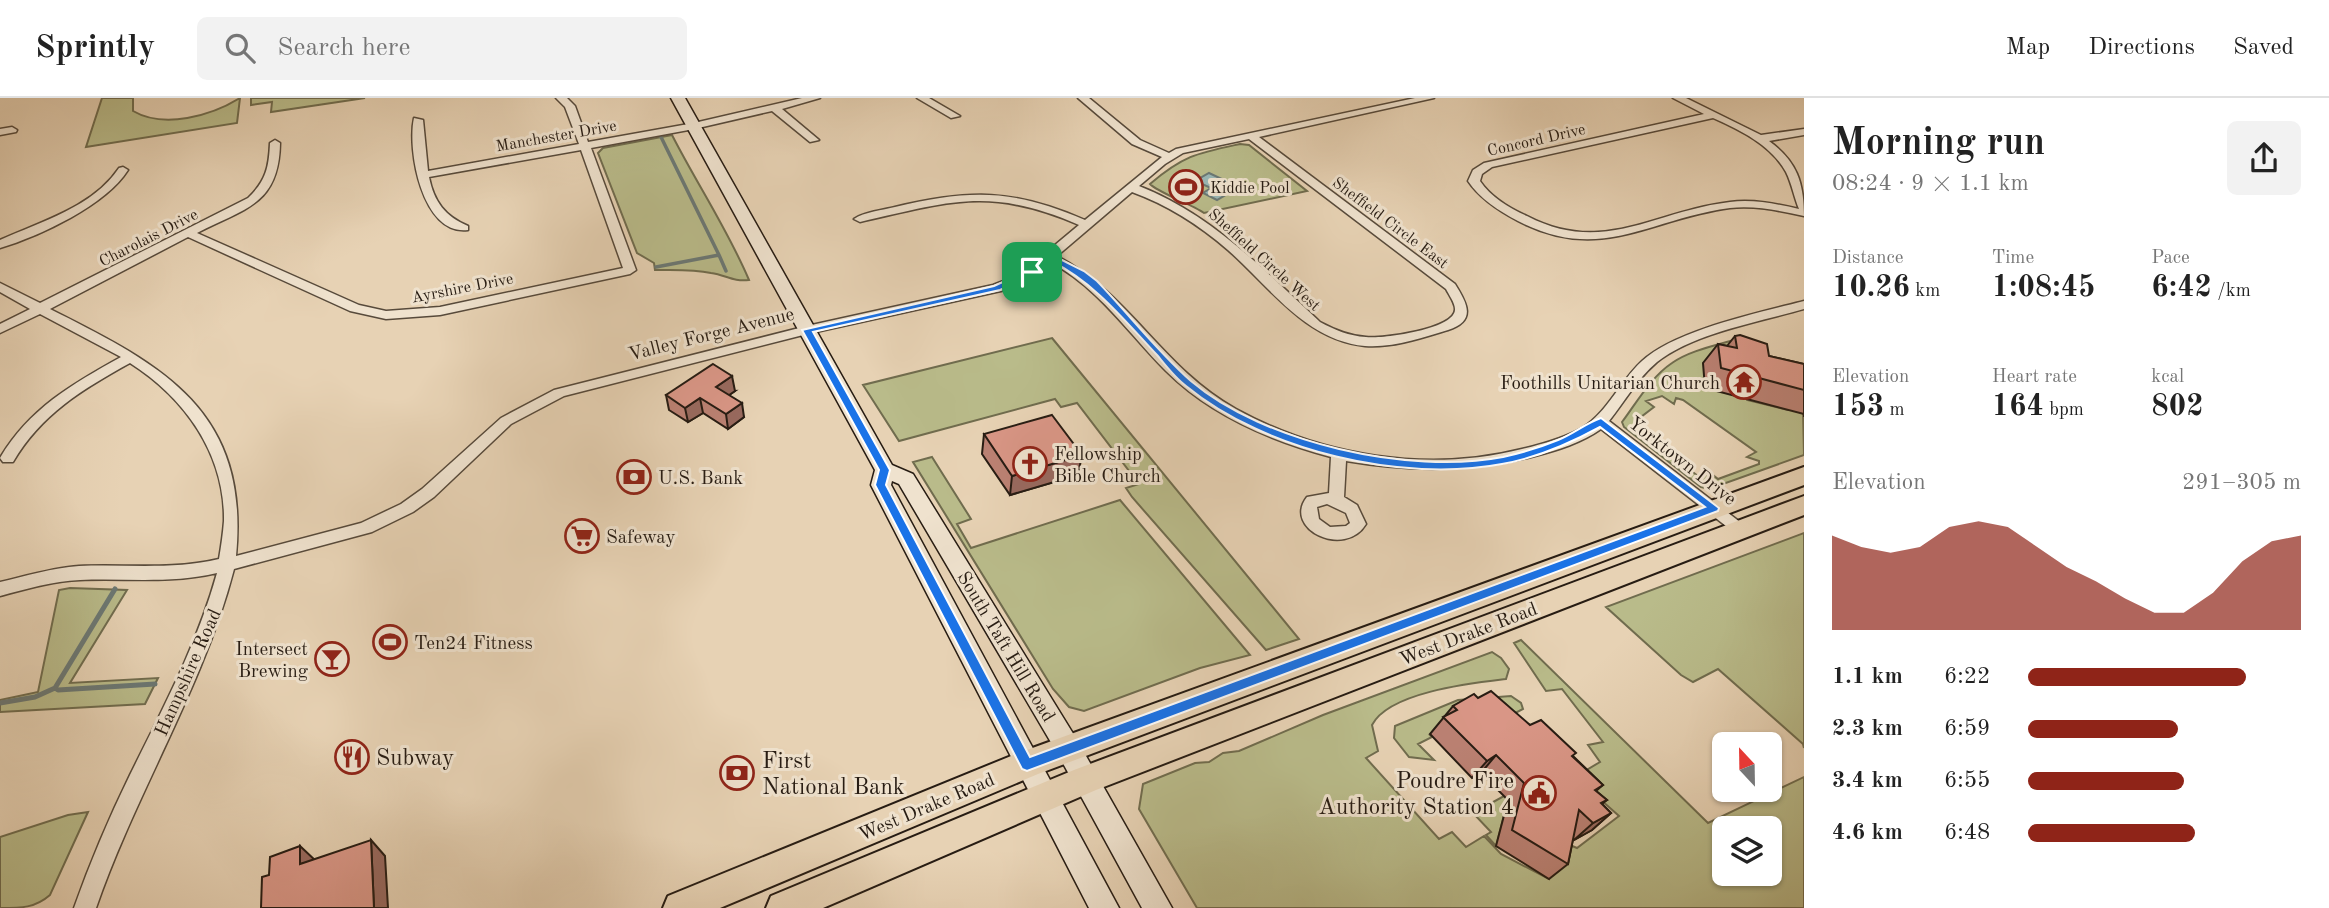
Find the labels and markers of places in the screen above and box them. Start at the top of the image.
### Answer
sports icon: Kiddie Pool [1167,168,1205,206]
place label: Kiddie Pool [1210,181,1290,197]
pin [1002,242,1062,302]
temple icon: Foothills Unitarian Church [1725,363,1763,401]
place label: Foothills Unitarian Church [1500,375,1720,394]
church icon: Fellowship Bible Church [1011,445,1049,483]
place label: Fellowship Bible Church [1054,446,1161,487]
bank icon: U.S. Bank [615,458,653,496]
place label: U.S. Bank [658,470,743,489]
supermarket icon: Safeway [563,517,601,555]
place label: Safeway [606,529,675,548]
sports icon: Ten24 Fitness [371,623,409,661]
place label: Ten24 Fitness [414,635,533,654]
bar icon: Intersect Brewing [313,640,351,678]
place label: Intersect Brewing [235,641,309,682]
restaurant icon: Subway [333,738,371,776]
place label: Subway [376,747,454,770]
place label: First National Bank [762,750,905,799]
bank icon: First National Bank [718,754,756,792]
place label: Poudre Fire Authority Station 4 [1318,770,1514,819]
public building icon: Poudre Fire Authority Station 4 [1520,774,1558,812]

